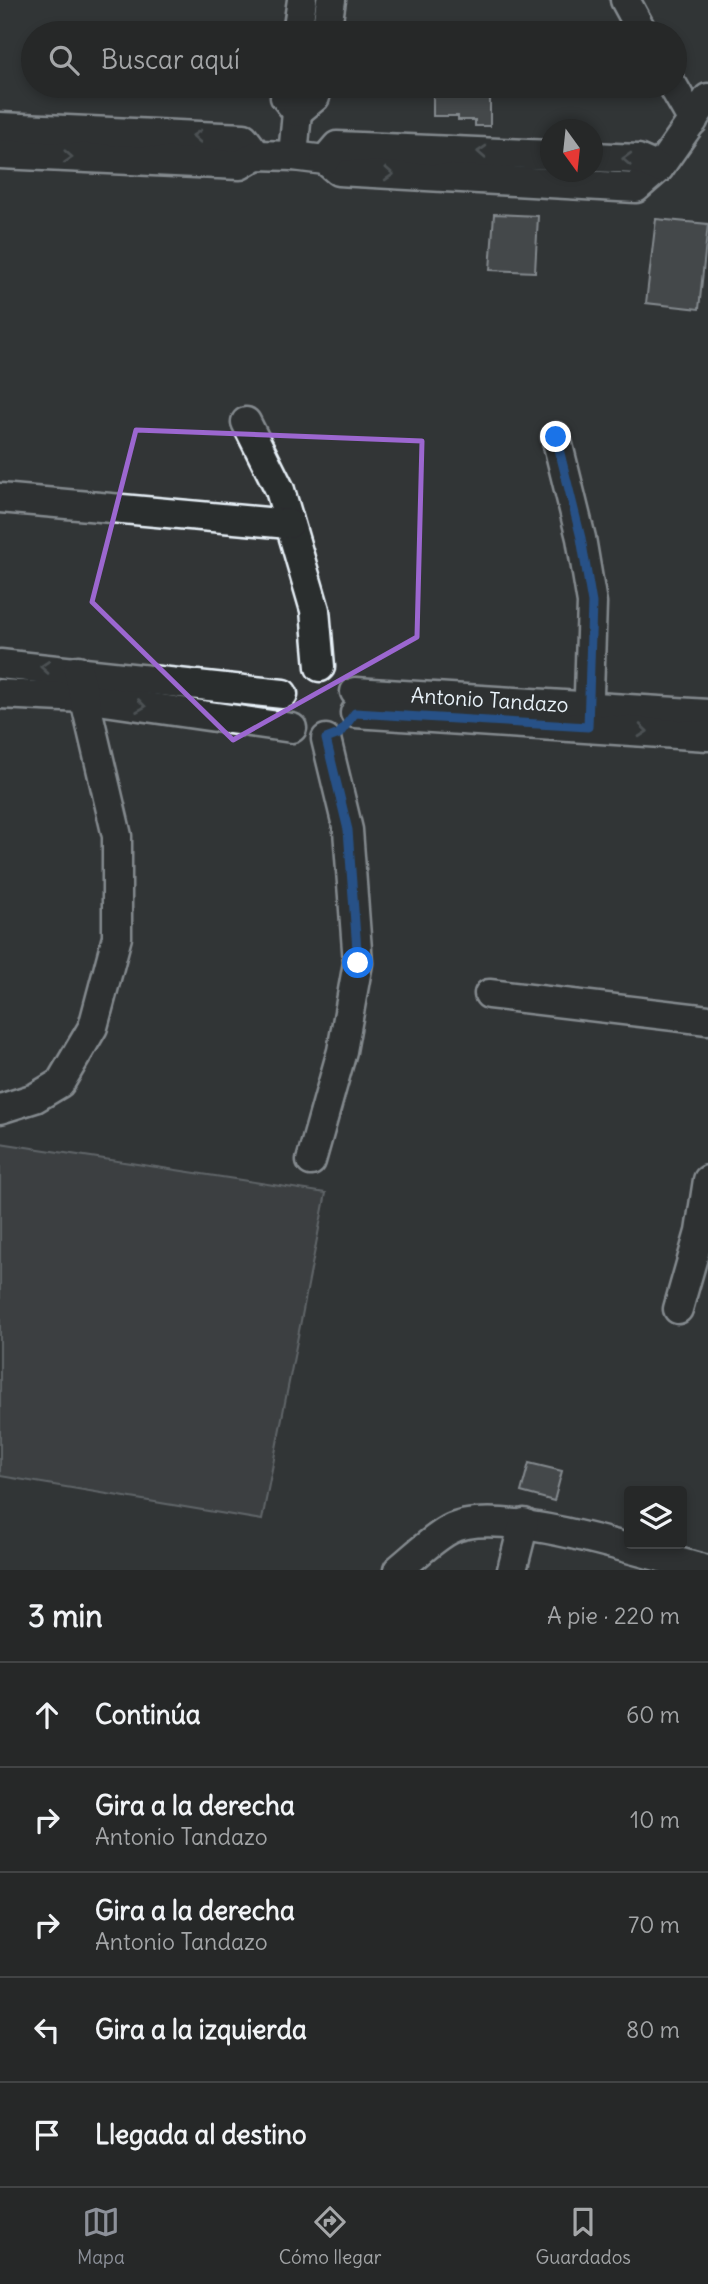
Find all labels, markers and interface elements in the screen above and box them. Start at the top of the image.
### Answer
search box [21,21,687,98]
icon: search [45,41,83,79]
text: Buscar aquí [101,43,240,76]
north arrow [540,119,603,182]
one-way arrow [192,129,203,144]
one-way arrow [477,145,488,160]
one-way arrow [63,150,74,165]
one-way arrow [621,152,632,167]
one-way arrow [384,166,395,181]
route end [540,421,571,452]
one-way arrow [39,660,50,675]
street label: Antonio Tandazo [410,682,569,718]
one-way arrow [135,698,147,713]
one-way arrow [637,723,648,738]
route start [342,947,373,978]
map controls [624,1486,687,1549]
button: layers [624,1486,687,1549]
text: 3 min [28,1597,103,1635]
text: A pie · 220 m [547,1601,680,1630]
icon: ahead [28,1696,66,1734]
text: Continúa [95,1698,201,1731]
text: 60 m [626,1700,680,1729]
text: Gira a la derecha [95,1789,295,1822]
icon: right [28,1801,66,1839]
text: 10 m [630,1805,680,1834]
text: Antonio Tandazo [95,1822,268,1851]
text: Gira a la derecha [95,1894,295,1927]
icon: right [28,1906,66,1944]
text: 70 m [628,1910,680,1939]
text: Antonio Tandazo [95,1927,268,1956]
icon: left [28,2011,66,2049]
text: Gira a la izquierda [95,2013,307,2046]
text: 80 m [626,2015,680,2044]
icon: arrive [28,2116,66,2154]
text: Llegada al destino [95,2118,307,2151]
tab: Mapa [77,2203,125,2269]
tab: Cómo llegar [279,2203,382,2269]
tab: Guardados [535,2203,631,2269]

